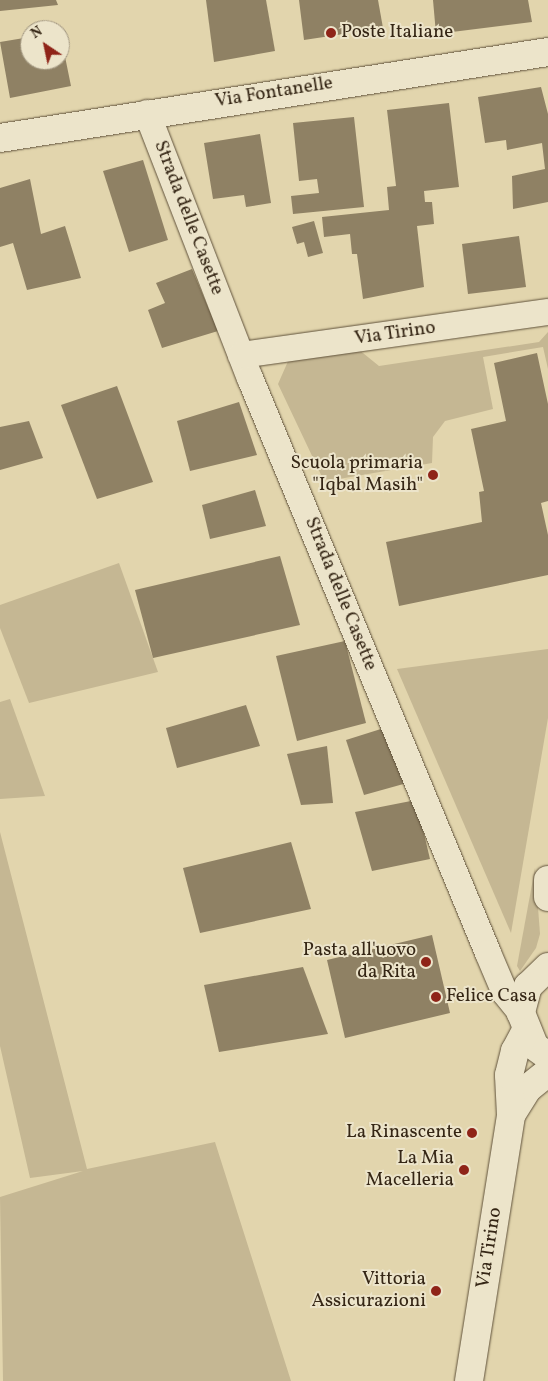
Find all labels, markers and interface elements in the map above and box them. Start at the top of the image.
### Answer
north arrow [20,20,70,70]
text: N [27,22,46,44]
place label: Poste Italiane [341,22,453,44]
marker: Poste Italiane [325,27,337,39]
street label: Via Fontanelle [213,72,335,114]
street label: Strada delle Casette [148,138,228,298]
street label: Via Tirino [353,317,437,351]
place label: Scuola primaria "Iqbal Masih" [290,453,423,497]
marker: Scuola primaria "Iqbal Masih" [427,469,439,481]
street label: Strada delle Casette [299,514,381,674]
place label: Pasta all'uovo da Rita [303,940,416,984]
marker: Pasta all'uovo da Rita [420,956,432,968]
place label: Felice Casa [446,986,537,1008]
marker: Felice Casa [430,991,442,1003]
place label: La Rinascente [346,1122,462,1144]
marker: La Rinascente [466,1127,478,1139]
place label: La Mia Macelleria [366,1148,454,1192]
marker: La Mia Macelleria [458,1164,470,1176]
street label: Via Tirino [472,1206,508,1290]
place label: Vittoria Assicurazioni [312,1269,426,1313]
marker: Vittoria Assicurazioni [430,1285,442,1297]

